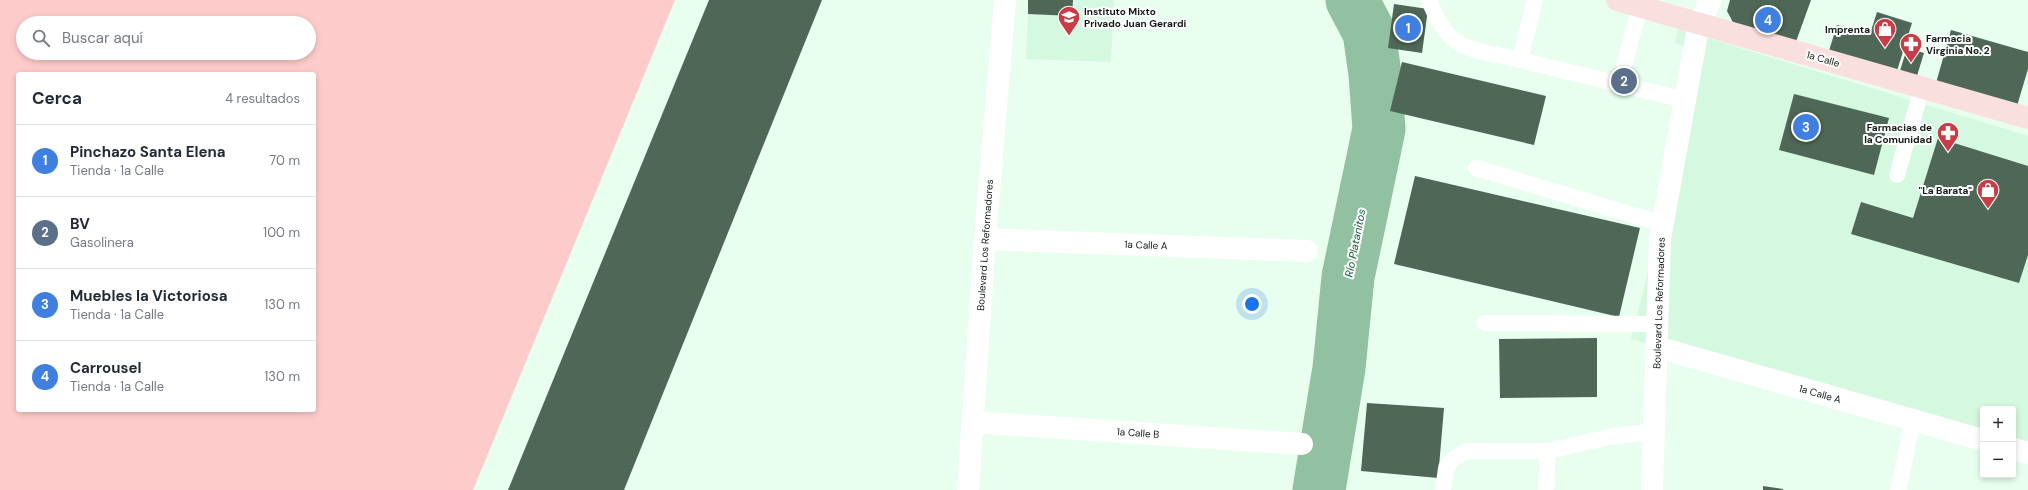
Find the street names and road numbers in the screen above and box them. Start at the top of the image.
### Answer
street label: 1a Calle [1805,48,1841,70]
street label: Boulevard Los Reformadores [974,179,996,311]
street label: Boulevard Los Reformadores [1650,237,1668,369]
street label: 1a Calle A [1124,238,1168,252]
street label: 1a Calle A [1797,382,1843,406]
street label: 1a Calle B [1116,425,1160,441]

